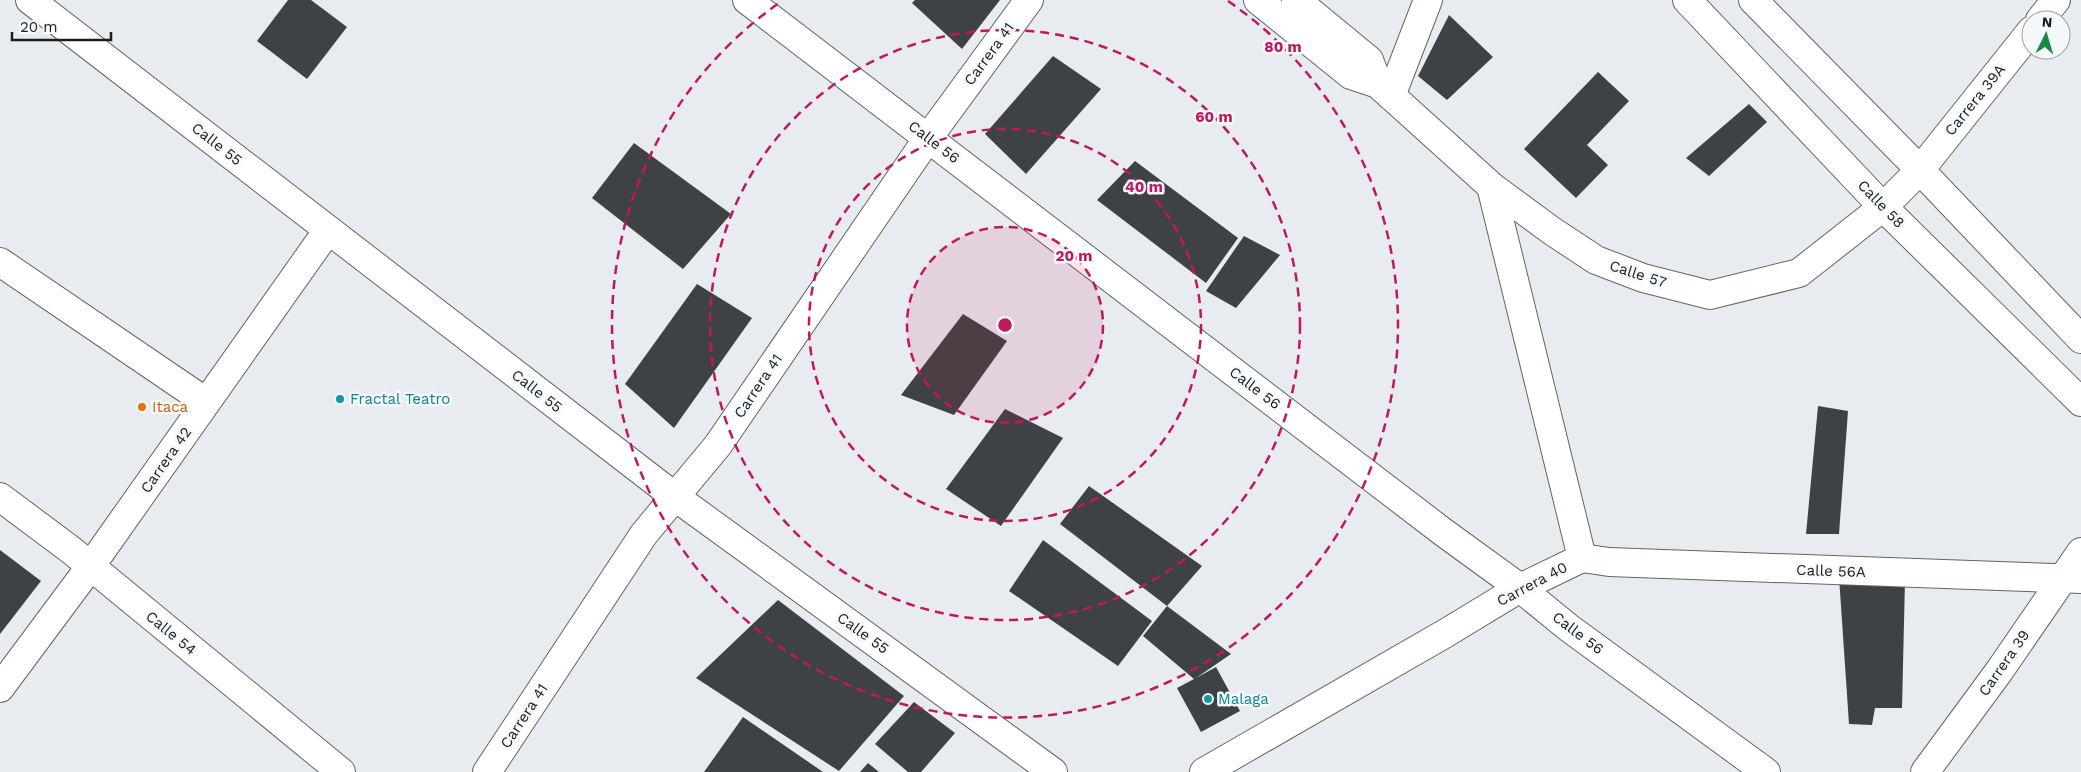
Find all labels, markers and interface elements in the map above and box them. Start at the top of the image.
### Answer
scale bar [12,10,111,42]
north arrow [2021,10,2071,60]
text: N [2041,14,2053,30]
text: 20 m [20,18,58,36]
street label: Carrera 41 [960,19,1018,89]
text: 80 m [1264,38,1302,56]
street label: Carrera 39A [1941,61,2009,139]
text: 60 m [1195,108,1233,126]
street label: Calle 56 [905,117,963,167]
street label: Calle 55 [188,119,246,169]
street label: Calle 58 [1854,176,1908,232]
text: 40 m [1125,178,1163,196]
text: 20 m [1055,247,1093,265]
street label: Calle 57 [1607,256,1669,292]
centre of rings [996,316,1014,334]
street label: Carrera 41 [730,351,786,421]
street label: Calle 56 [1226,363,1284,413]
street label: Calle 55 [508,366,566,416]
place label: Fractal Teatro [350,390,450,408]
marker: Fractal Teatro [334,393,346,405]
place label: Itaca [152,398,189,416]
marker: Itaca [136,401,148,413]
street label: Carrera 42 [137,423,195,497]
street label: Carrera 40 [1494,558,1570,610]
street label: Calle 56A [1796,561,1866,581]
street label: Calle 54 [142,607,200,659]
street label: Calle 55 [834,608,892,658]
street label: Calle 56 [1549,608,1607,658]
street label: Carrera 39 [1975,626,2033,700]
street label: Carrera 41 [496,680,552,752]
place label: Malaga [1218,690,1269,708]
marker: Malaga [1202,693,1214,705]

